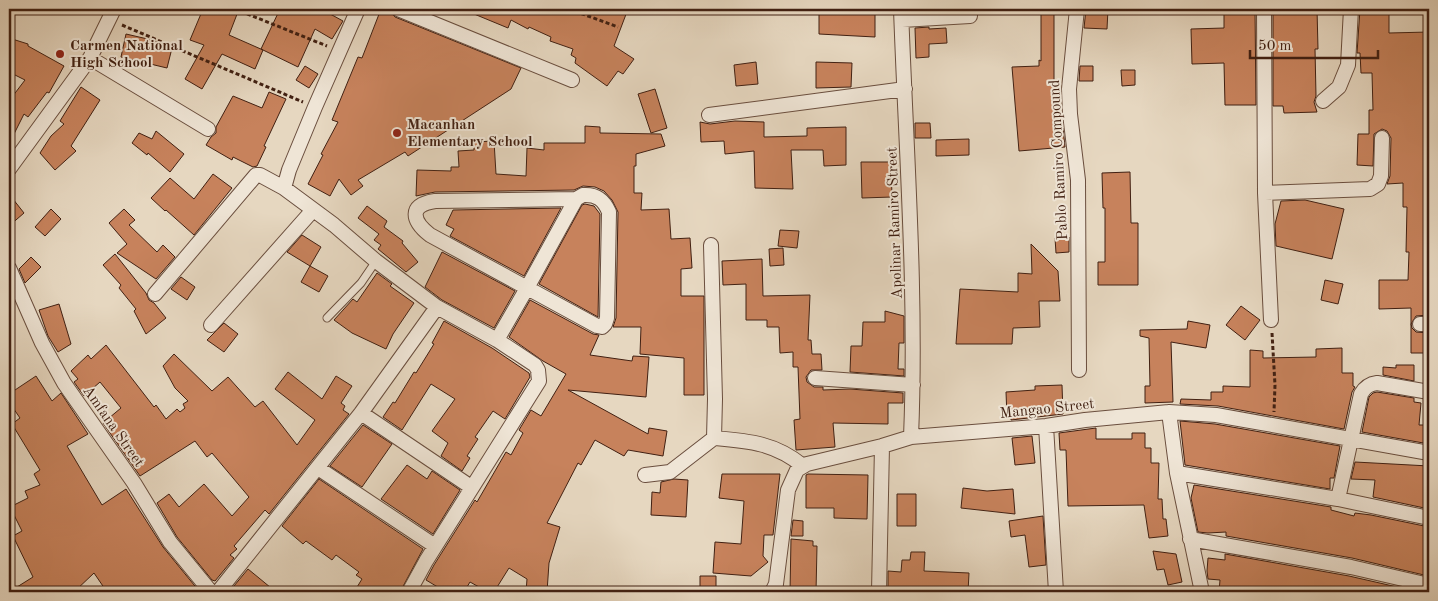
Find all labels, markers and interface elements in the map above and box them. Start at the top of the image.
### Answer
scale bar [1250,28,1378,60]
place label: Carmen National High School [70,39,183,71]
text: 50 m [1258,39,1292,54]
marker: Carmen National High School [54,48,66,60]
street label: Pablo Ramiro Compound [1048,79,1071,241]
place label: Macanhan Elementary School [407,118,533,150]
marker: Macanhan Elementary School [391,127,403,139]
street label: Apolinar Ramiro Street [885,147,906,299]
street label: Amfana Street [79,384,146,470]
street label: Mangao Street [999,397,1095,422]

